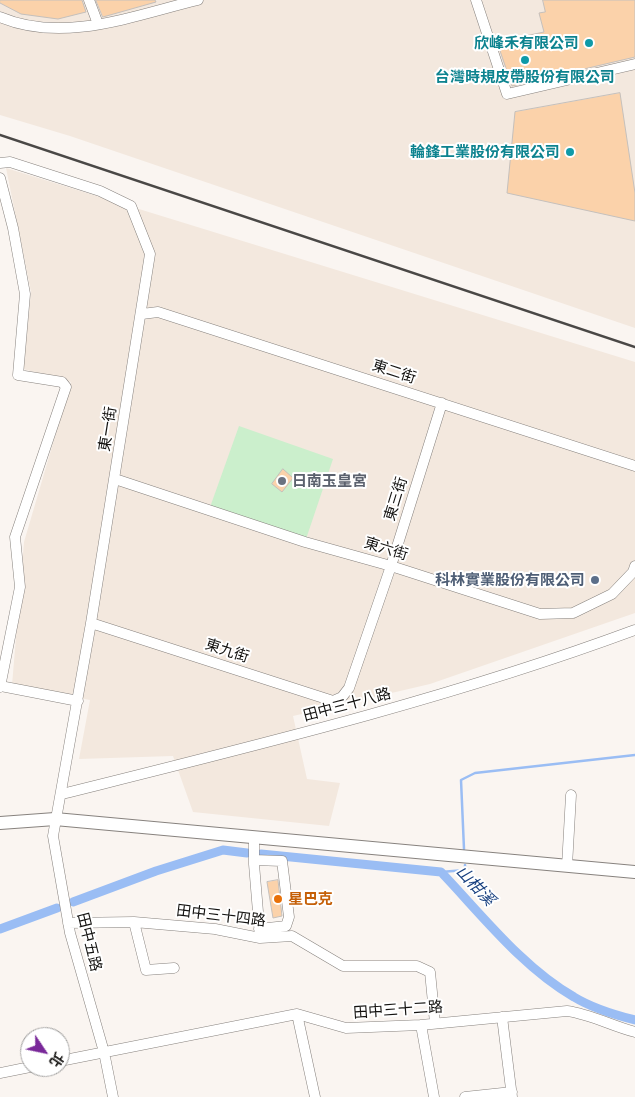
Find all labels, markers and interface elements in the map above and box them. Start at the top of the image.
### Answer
place label: 欣峰禾有限公司 [474,34,579,52]
marker: 欣峰禾有限公司 [583,37,595,49]
marker: 台灣時規皮帶股份有限公司 [519,54,531,66]
place label: 台灣時規皮帶股份有限公司 [435,68,615,86]
place label: 輪鋒工業股份有限公司 [410,143,560,161]
marker: 輪鋒工業股份有限公司 [564,146,576,158]
street label: 東二街 [370,356,418,388]
street label: 東一街 [96,405,120,453]
place label: 日南玉皇宮 [292,472,367,490]
marker: 日南玉皇宮 [276,475,288,487]
street label: 東三街 [381,475,411,523]
street label: 東六街 [362,534,410,564]
place label: 科林實業股份有限公司 [435,571,585,589]
marker: 科林實業股份有限公司 [589,574,601,586]
street label: 東九街 [203,635,251,667]
street label: 田中三十八路 [301,685,393,725]
water label: 山柑溪 [451,862,499,910]
place label: 星巴克 [288,890,333,908]
marker: 星巴克 [272,893,284,905]
street label: 田中三十四路 [175,902,267,930]
street label: 田中五路 [73,911,105,973]
street label: 田中三十二路 [352,998,444,1022]
north arrow [20,1027,70,1077]
text: 北 [45,1049,68,1071]

